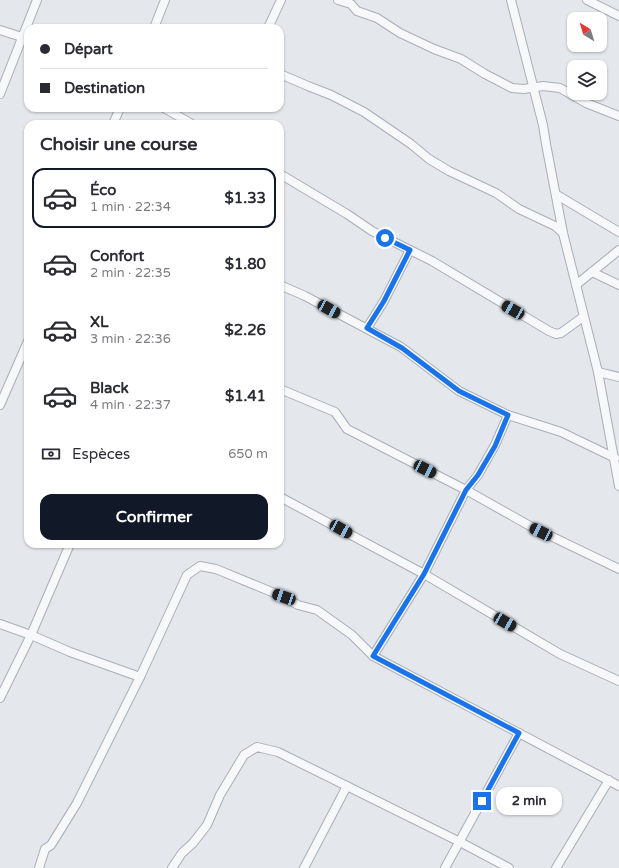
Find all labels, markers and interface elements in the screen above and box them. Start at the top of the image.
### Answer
north arrow [567,12,607,52]
map controls [567,12,607,100]
text: Départ [64,40,113,58]
button: layers [567,60,607,100]
text: Destination [64,79,145,97]
text: Choisir une course [40,133,198,155]
icon: car [42,180,78,216]
text: Éco [90,181,116,199]
text: $1.33 [225,189,266,207]
text: 1 min · 22:34 [90,199,171,215]
route start [376,229,394,247]
icon: car [42,246,78,282]
text: Confort [90,247,144,265]
text: $1.80 [225,255,266,273]
text: 2 min · 22:35 [90,265,171,281]
car [316,298,342,320]
car [500,299,526,321]
icon: car [42,312,78,348]
text: XL [90,313,109,331]
text: $2.26 [225,321,266,339]
text: 3 min · 22:36 [90,331,171,347]
icon: car [42,378,78,414]
text: Black [90,379,129,397]
text: $1.41 [225,387,266,405]
text: 4 min · 22:37 [90,397,171,413]
icon: cash [40,443,62,465]
text: Espèces [72,445,130,463]
text: 650 m [228,446,268,462]
car [412,458,438,480]
button: Confirmer [40,494,268,540]
car [328,518,354,540]
car [528,521,554,543]
car [271,587,297,607]
car [492,611,518,633]
callout: 2 min [496,787,562,815]
route end [473,792,491,810]
text: 2 min [512,793,546,809]

